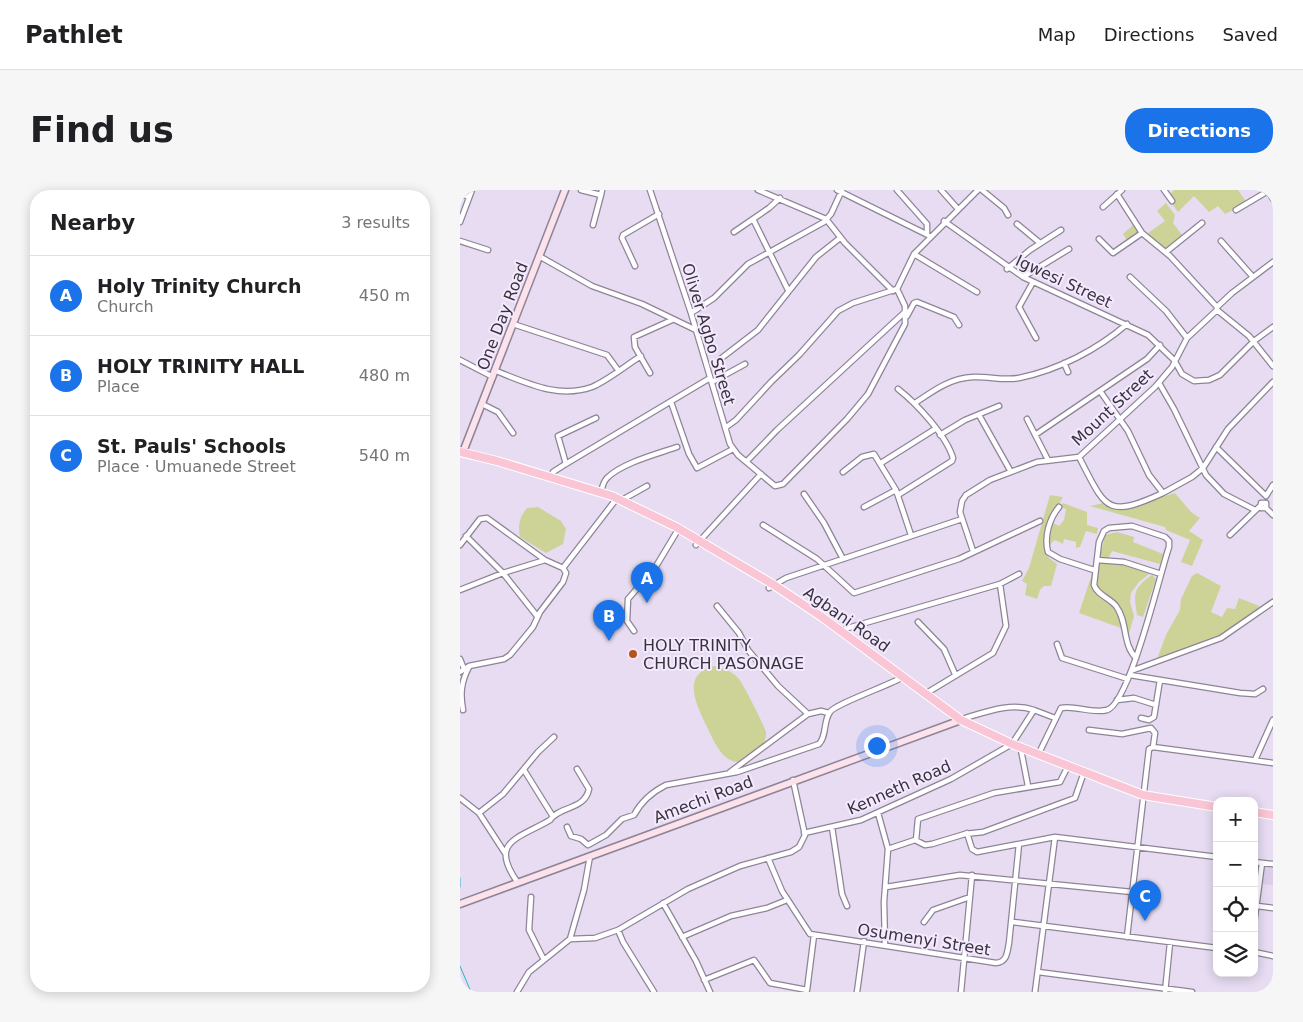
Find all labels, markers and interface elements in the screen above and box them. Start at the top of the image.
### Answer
text: Pathlet [25,21,123,49]
text: Map [1038,24,1076,45]
text: Directions [1104,24,1194,45]
text: Saved [1222,24,1278,45]
button: Directions [1125,108,1273,153]
text: Find us [30,110,174,150]
text: Nearby [50,211,135,235]
text: 3 results [341,213,410,232]
street label: Igwesi Street [1013,251,1115,312]
street label: One Day Road [473,259,532,373]
street label: Oliver Agbo Street [678,261,739,407]
text: Holy Trinity Church [97,275,302,297]
text: A [60,286,72,305]
text: 450 m [359,286,410,305]
text: Church [97,297,154,316]
text: HOLY TRINITY HALL [97,355,304,377]
street label: Mount Street [1068,365,1157,450]
text: B [60,366,72,385]
text: 480 m [359,366,410,385]
text: Place [97,377,140,396]
text: St. Pauls' Schools [97,435,286,457]
text: C [60,446,72,465]
text: 540 m [359,446,410,465]
text: Place · Umuanede Street [97,457,296,476]
pin: A [631,562,663,603]
street label: Agbani Road [800,583,893,656]
pin: B [593,600,625,641]
place label: HOLY TRINITY CHURCH PASONAGE [643,636,804,673]
marker: HOLY TRINITY CHURCH PASONAGE [627,648,639,660]
your location [864,733,890,759]
street label: Kenneth Road [844,756,954,819]
street label: Amechi Road [651,772,756,827]
map controls [1213,797,1258,977]
button: + [1213,797,1258,842]
button: − [1213,842,1258,887]
pin: C [1129,880,1161,921]
button: locate [1213,887,1258,932]
street label: Osumenyi Street [856,920,992,959]
button: layers [1213,932,1258,977]

